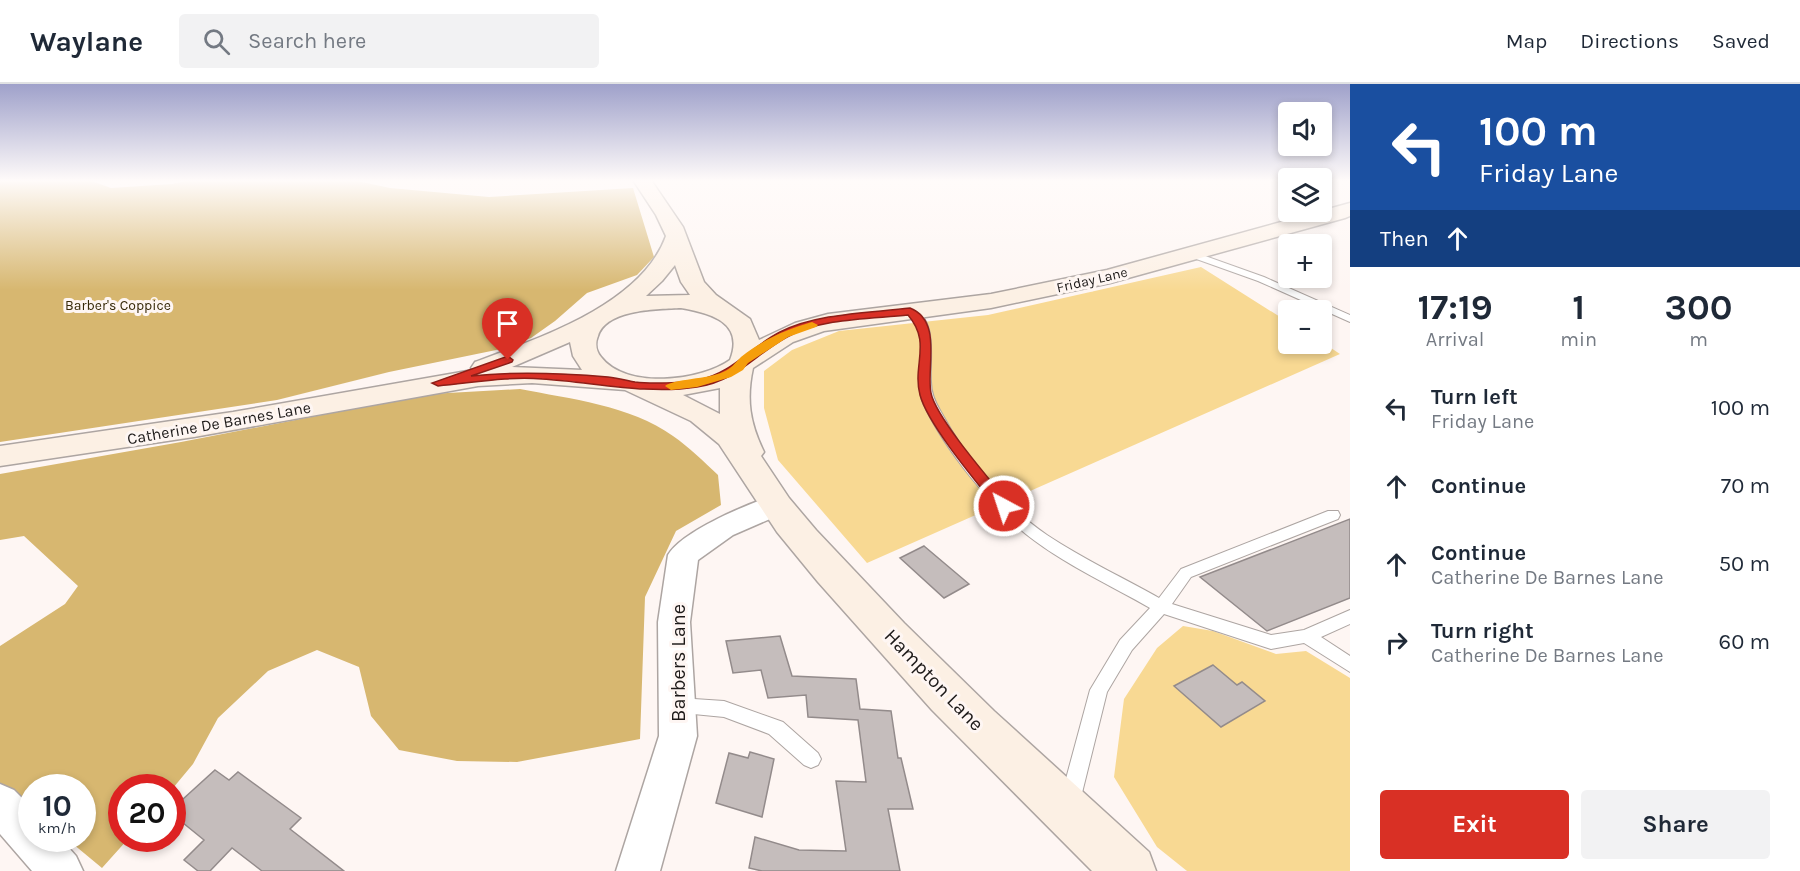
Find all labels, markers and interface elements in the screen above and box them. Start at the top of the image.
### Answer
search box [179,14,599,68]
text: Waylane [30,25,143,58]
icon: search [200,25,233,58]
text: Search here [248,28,366,54]
text: Map [1506,29,1547,53]
text: Directions [1580,29,1679,53]
text: Saved [1712,29,1770,53]
map controls [1278,102,1332,354]
button: sound [1278,102,1332,156]
text: 100 m [1479,106,1598,156]
icon: left [1380,108,1458,186]
text: Friday Lane [1479,157,1618,189]
button: layers [1278,168,1332,222]
icon: ahead [1441,222,1474,255]
text: Then [1380,226,1429,252]
button: + [1278,234,1332,288]
street label: Friday Lane [1055,264,1129,296]
text: 17:19 [1418,286,1493,328]
text: 1 [1572,286,1585,328]
text: 300 [1665,286,1732,328]
park label: Barber's Coppice [65,297,171,314]
pin [482,298,533,360]
button: − [1278,300,1332,354]
icon: arrive [491,307,524,340]
text: Arrival [1426,328,1484,351]
text: min [1560,328,1597,351]
text: m [1689,328,1708,351]
text: Turn left [1431,384,1518,410]
icon: left [1380,392,1413,425]
text: 100 m [1711,395,1770,421]
street label: Catherine De Barnes Lane [126,397,312,449]
text: Friday Lane [1431,410,1534,433]
icon: ahead [1380,470,1413,503]
text: Continue [1431,473,1526,499]
text: 70 m [1721,473,1770,499]
position arrow [972,474,1036,538]
text: Continue [1431,540,1526,566]
icon: ahead [1380,548,1413,581]
text: 50 m [1719,551,1770,577]
text: Catherine De Barnes Lane [1431,566,1664,589]
street label: Barbers Lane [667,604,690,722]
text: Turn right [1431,618,1534,644]
street label: Hampton Lane [880,624,988,736]
icon: right [1380,626,1413,659]
text: 60 m [1719,629,1770,655]
text: Catherine De Barnes Lane [1431,644,1664,667]
speed limit sign: 20 [108,774,186,852]
text: 10 [42,788,72,824]
button: Exit [1380,790,1569,859]
button: Share [1581,790,1770,859]
text: km/h [38,819,76,837]

